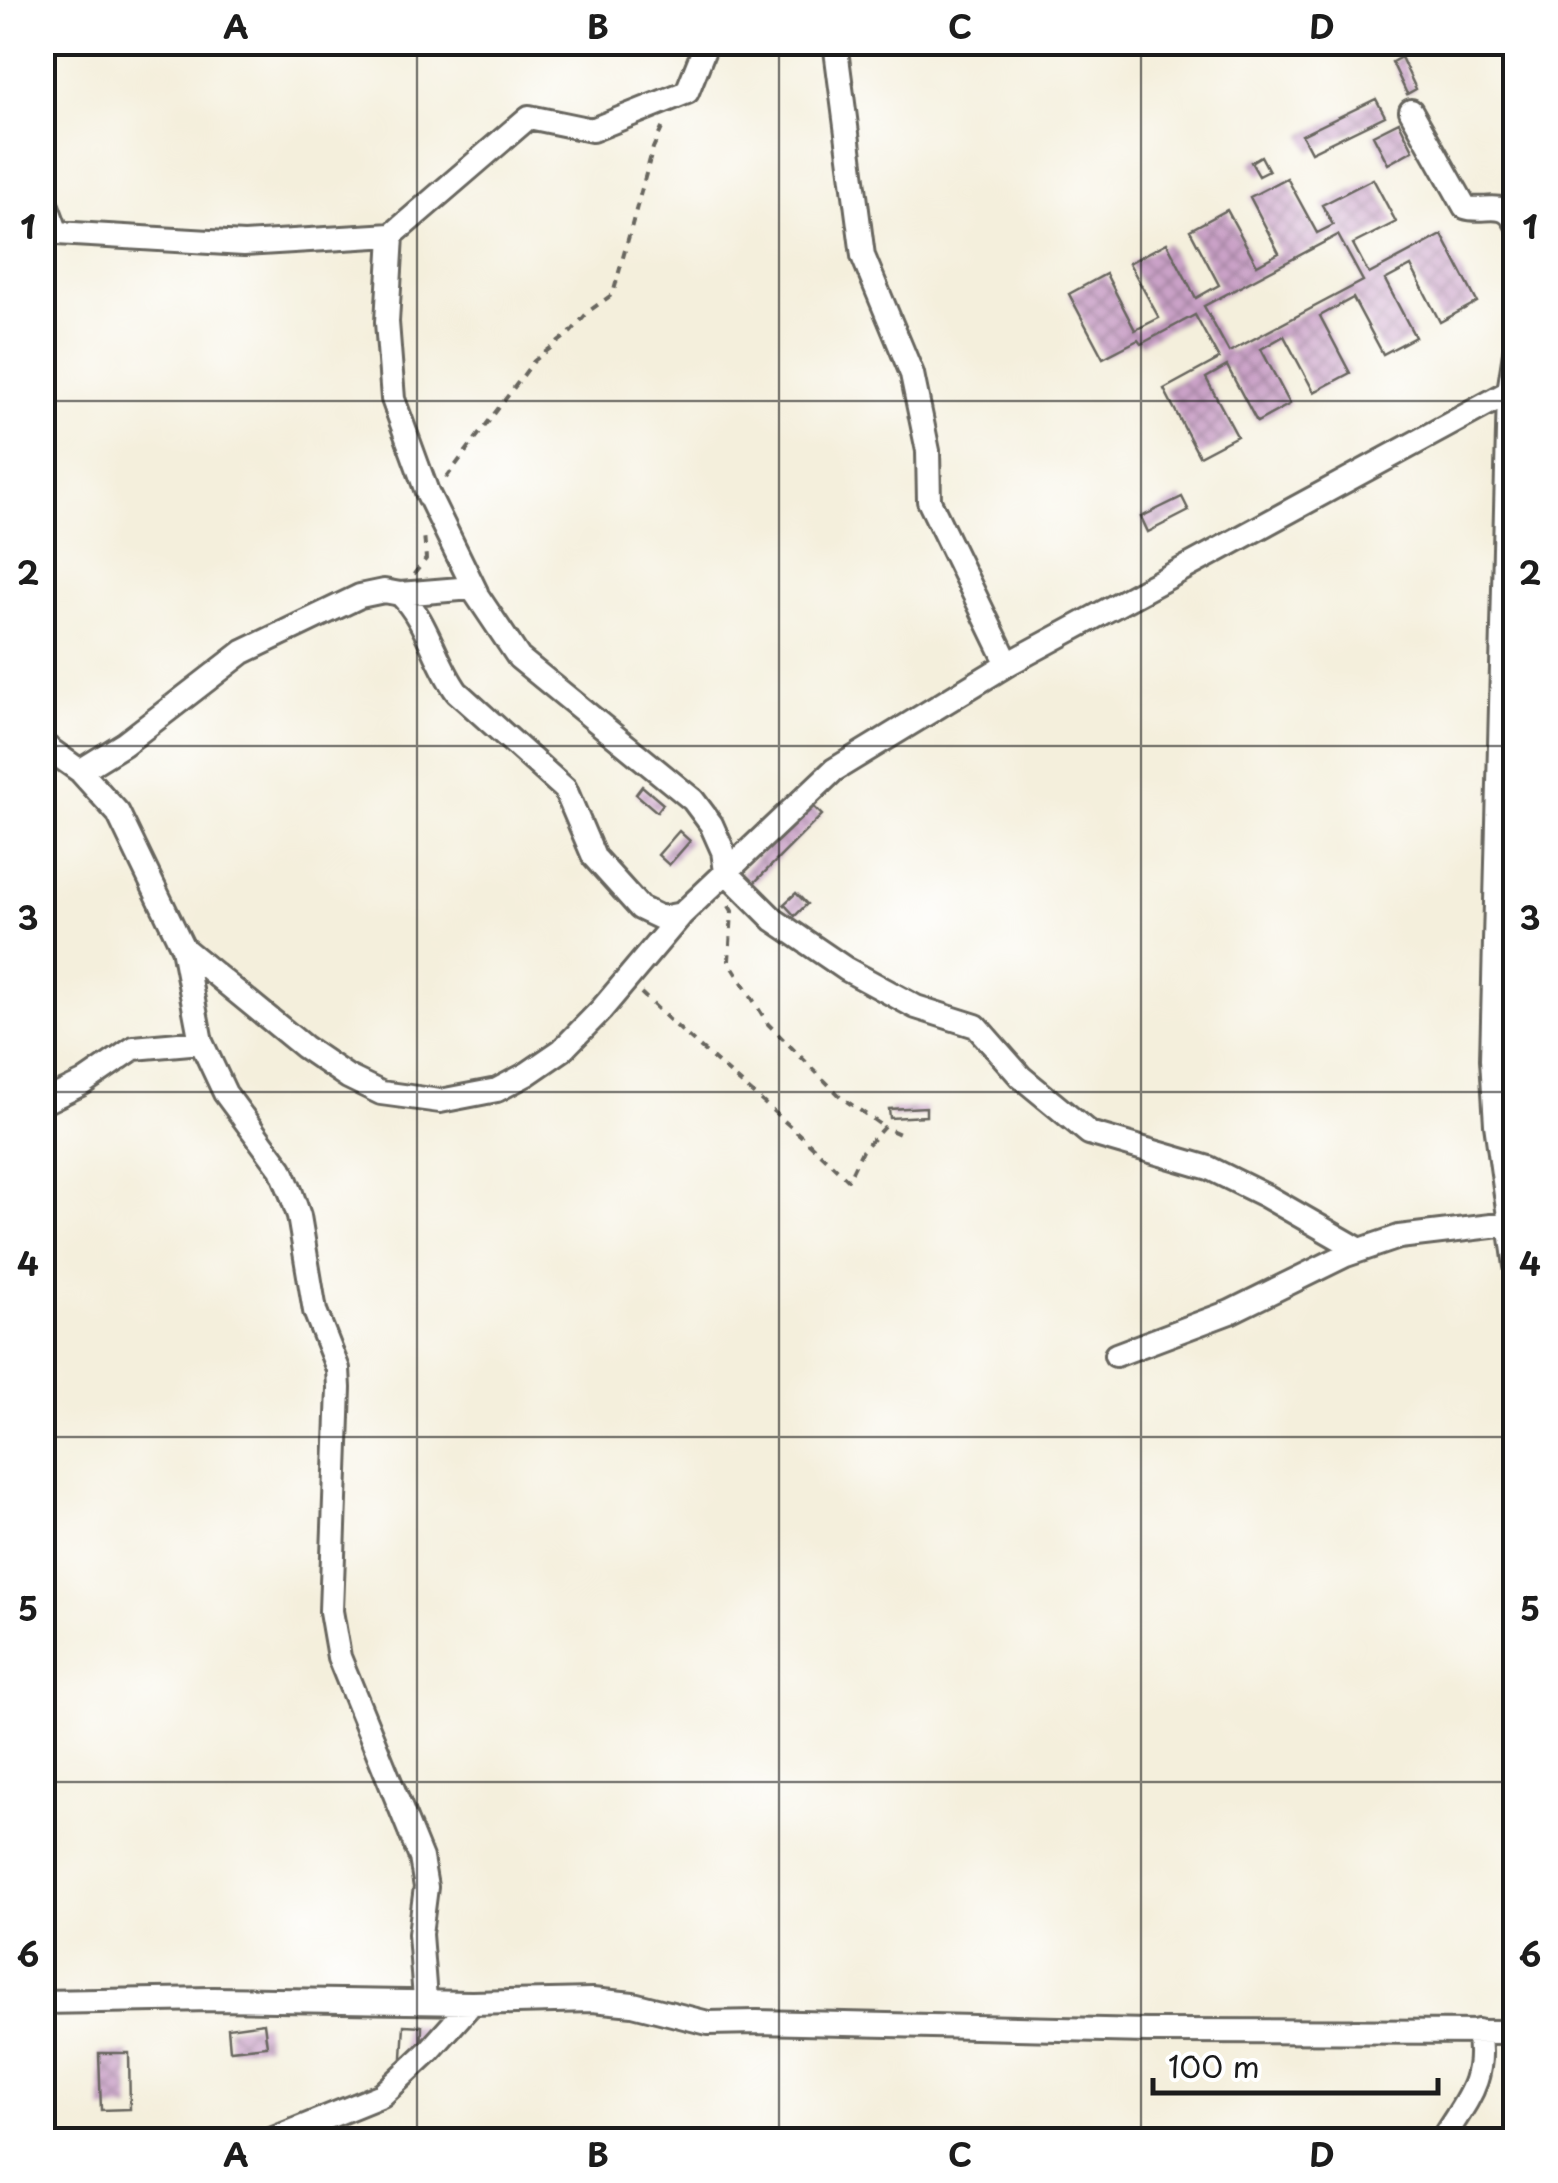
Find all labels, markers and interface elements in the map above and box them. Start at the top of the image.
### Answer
text: A [223,2,249,50]
text: B [587,2,609,50]
text: C [948,2,972,50]
text: D [1309,2,1335,50]
text: 1 [20,202,36,250]
text: 1 [1522,202,1538,250]
text: 2 [17,548,39,596]
text: 2 [1519,548,1541,596]
text: 3 [18,893,38,941]
text: 3 [1520,893,1540,941]
text: 4 [17,1239,39,1287]
text: 4 [1519,1239,1541,1287]
text: 5 [18,1584,38,1632]
text: 5 [1520,1584,1540,1632]
text: 6 [17,1930,39,1978]
text: 6 [1519,1930,1541,1978]
scale bar [1153,2033,1438,2095]
text: 100 m [1168,2043,1260,2088]
text: A [223,2130,249,2178]
text: B [587,2130,609,2178]
text: C [948,2130,972,2178]
text: D [1309,2130,1335,2178]

